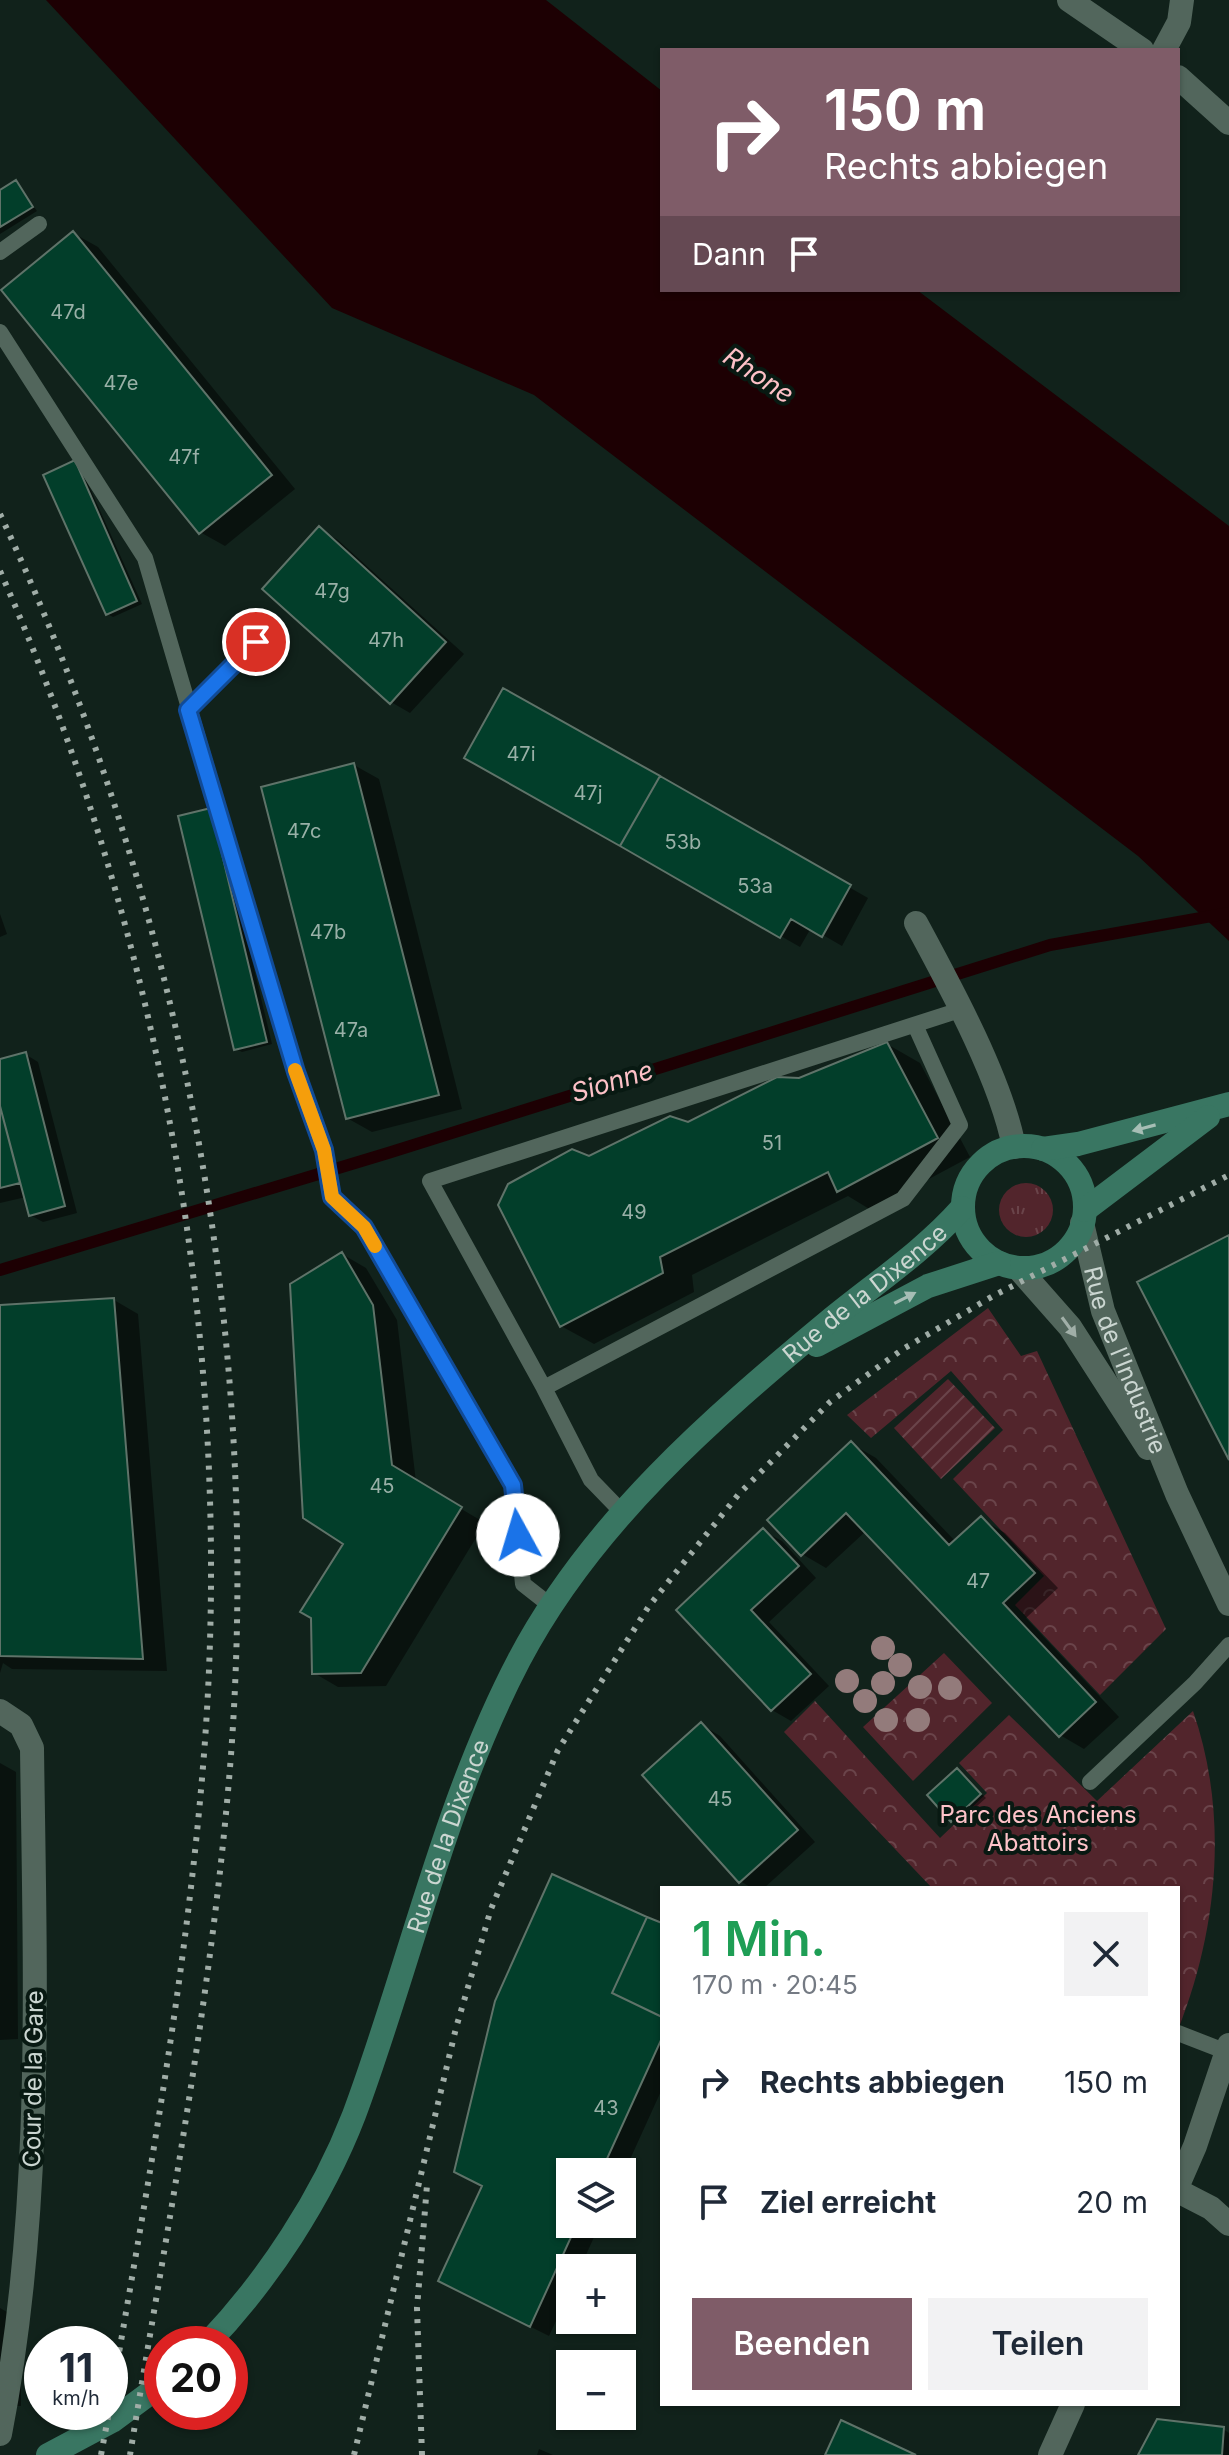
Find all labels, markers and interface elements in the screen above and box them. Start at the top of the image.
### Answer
text: 150 m [824,76,986,144]
icon: right [692,80,796,184]
text: Rechts abbiegen [824,144,1108,188]
icon: arrive [782,232,826,276]
text: Dann [692,236,766,272]
house number: 47d [50,300,86,324]
water label: Rhone [718,340,800,410]
house number: 47e [104,371,138,395]
house number: 47f [168,445,200,469]
house number: 47g [314,579,350,603]
pin [222,608,290,676]
icon: arrive [234,620,278,664]
house number: 47h [368,628,404,652]
house number: 47i [506,742,536,766]
house number: 47j [573,781,603,805]
house number: 47c [287,819,321,843]
house number: 53b [665,830,701,854]
house number: 53a [737,874,773,898]
house number: 47b [310,920,346,944]
house number: 47a [334,1018,368,1042]
water label: Sionne [567,1054,657,1108]
one-way arrow [1132,1122,1157,1134]
house number: 51 [762,1131,782,1155]
house number: 49 [621,1200,647,1224]
street label: Rue de la Dixence [776,1218,953,1368]
street label: Rue de l'Industrie [1078,1263,1174,1458]
one-way arrow [894,1291,916,1305]
one-way arrow [1061,1316,1076,1337]
house number: 45 [369,1474,395,1498]
position arrow [476,1493,560,1577]
house number: 47 [966,1569,990,1593]
street label: Rue de la Dixence [401,1735,495,1937]
house number: 45 [707,1787,733,1811]
park label: Parc des Anciens Abattoirs [939,1800,1137,1857]
text: 1 Min. [692,1909,826,1968]
button: close [1064,1912,1148,1996]
text: 170 m · 20:45 [692,1969,858,2000]
street label: Cour de la Gare [17,1990,49,2168]
icon: right [692,2060,736,2104]
text: Rechts abbiegen [760,2064,1005,2100]
text: 150 m [1064,2064,1148,2100]
house number: 43 [593,2096,619,2120]
map controls [556,2158,636,2430]
button: layers [556,2158,636,2238]
icon: arrive [692,2180,736,2224]
text: Ziel erreicht [760,2184,936,2220]
text: 20 m [1076,2184,1148,2220]
button: + [556,2254,636,2334]
button: Beenden [692,2298,912,2390]
button: Teilen [928,2298,1148,2390]
speed limit sign: 20 [144,2326,248,2430]
text: 11 [59,2343,93,2392]
button: − [556,2350,636,2430]
text: km/h [52,2386,100,2410]

